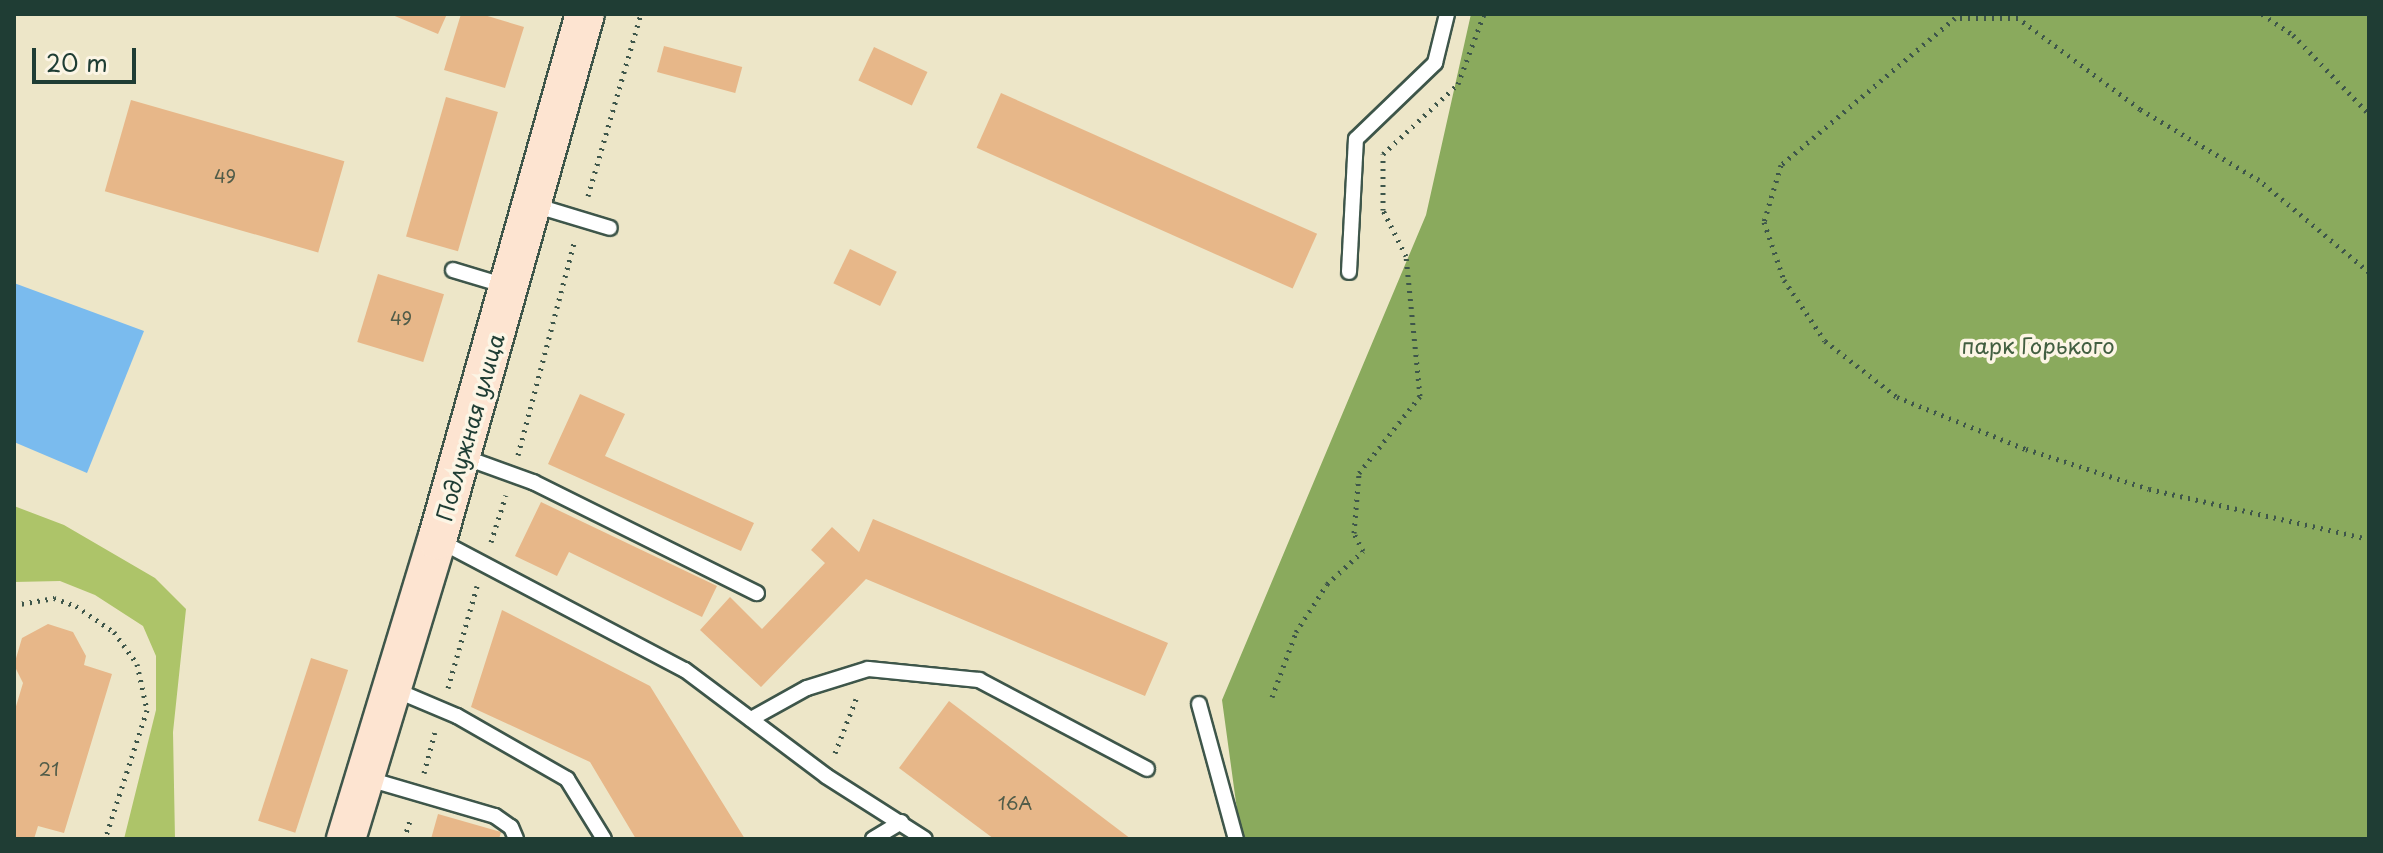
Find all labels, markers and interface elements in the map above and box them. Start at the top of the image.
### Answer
scale bar [36,32,140,82]
text: 20 m [46,44,108,80]
house number: 49 [214,165,236,187]
house number: 49 [390,307,412,329]
street label: Подлужная улица [429,330,509,524]
park label: парк Горького [1961,332,2115,358]
house number: 21 [39,758,59,780]
house number: 16А [998,792,1032,814]

